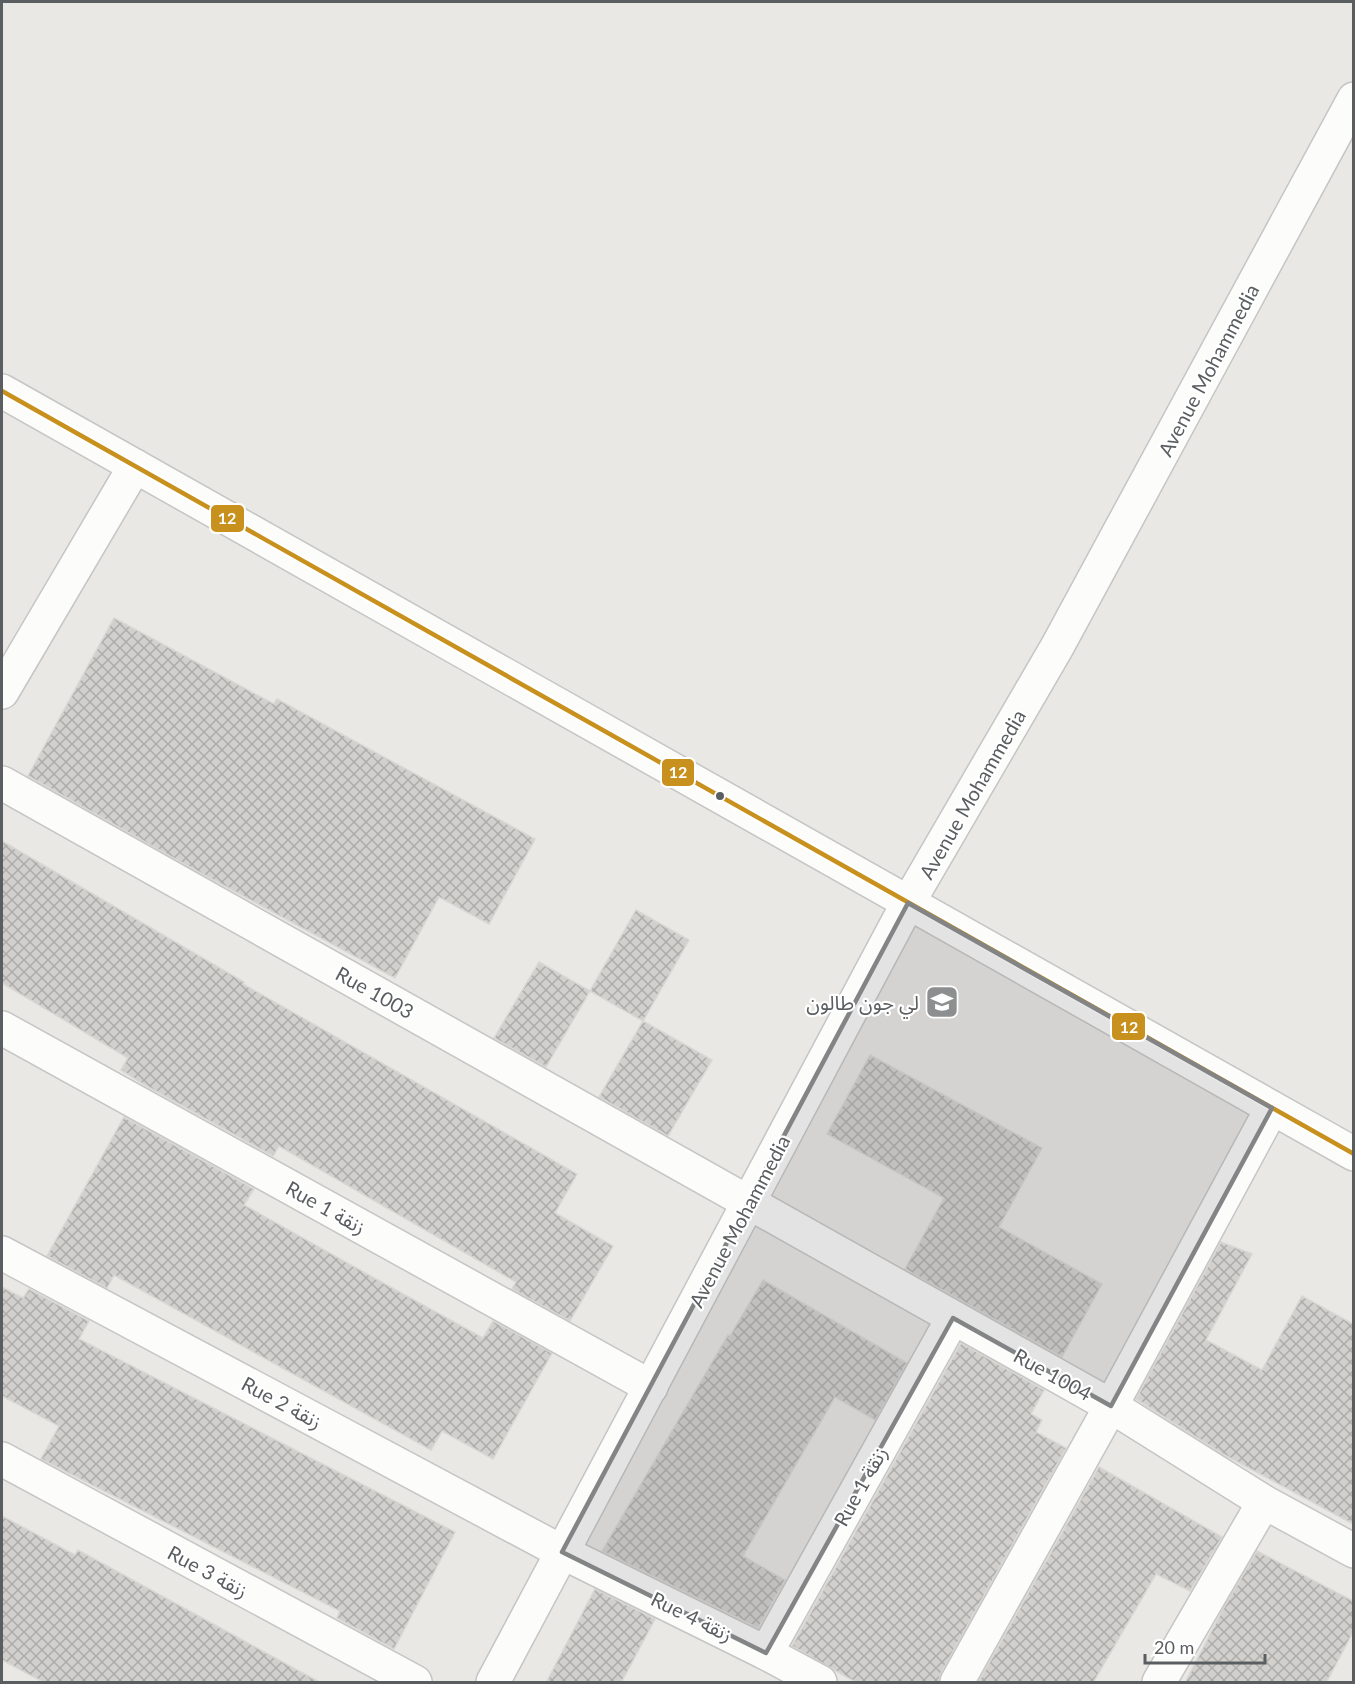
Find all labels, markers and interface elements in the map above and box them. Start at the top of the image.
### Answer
street label: Avenue Mohammedia [1152,280,1264,460]
line badge: 12 [210,504,245,533]
text: 12 [218,508,236,527]
street label: Avenue Mohammedia [914,705,1030,883]
line badge: 12 [661,758,695,787]
text: 12 [669,762,687,781]
unlabelled marker [714,790,726,802]
street label: Rue 1003 [332,961,418,1023]
school or university icon: لي جون طالون [924,984,960,1020]
place label: لي جون طالون [806,990,919,1019]
line badge: 12 [1111,1012,1146,1041]
text: 12 [1120,1017,1138,1036]
street label: Avenue Mohammedia [683,1131,795,1311]
street label: Rue 1 زنقة [281,1175,370,1240]
street label: Rue 1004 [1010,1343,1096,1405]
street label: Rue 2 زنقة [237,1371,326,1434]
street label: Rue 1 زنقة [828,1442,893,1531]
street label: Rue 3 زنقة [163,1540,252,1603]
street label: Rue 4 زنقة [647,1586,737,1647]
scale bar [1145,1627,1265,1665]
text: 20 m [1154,1636,1194,1658]

